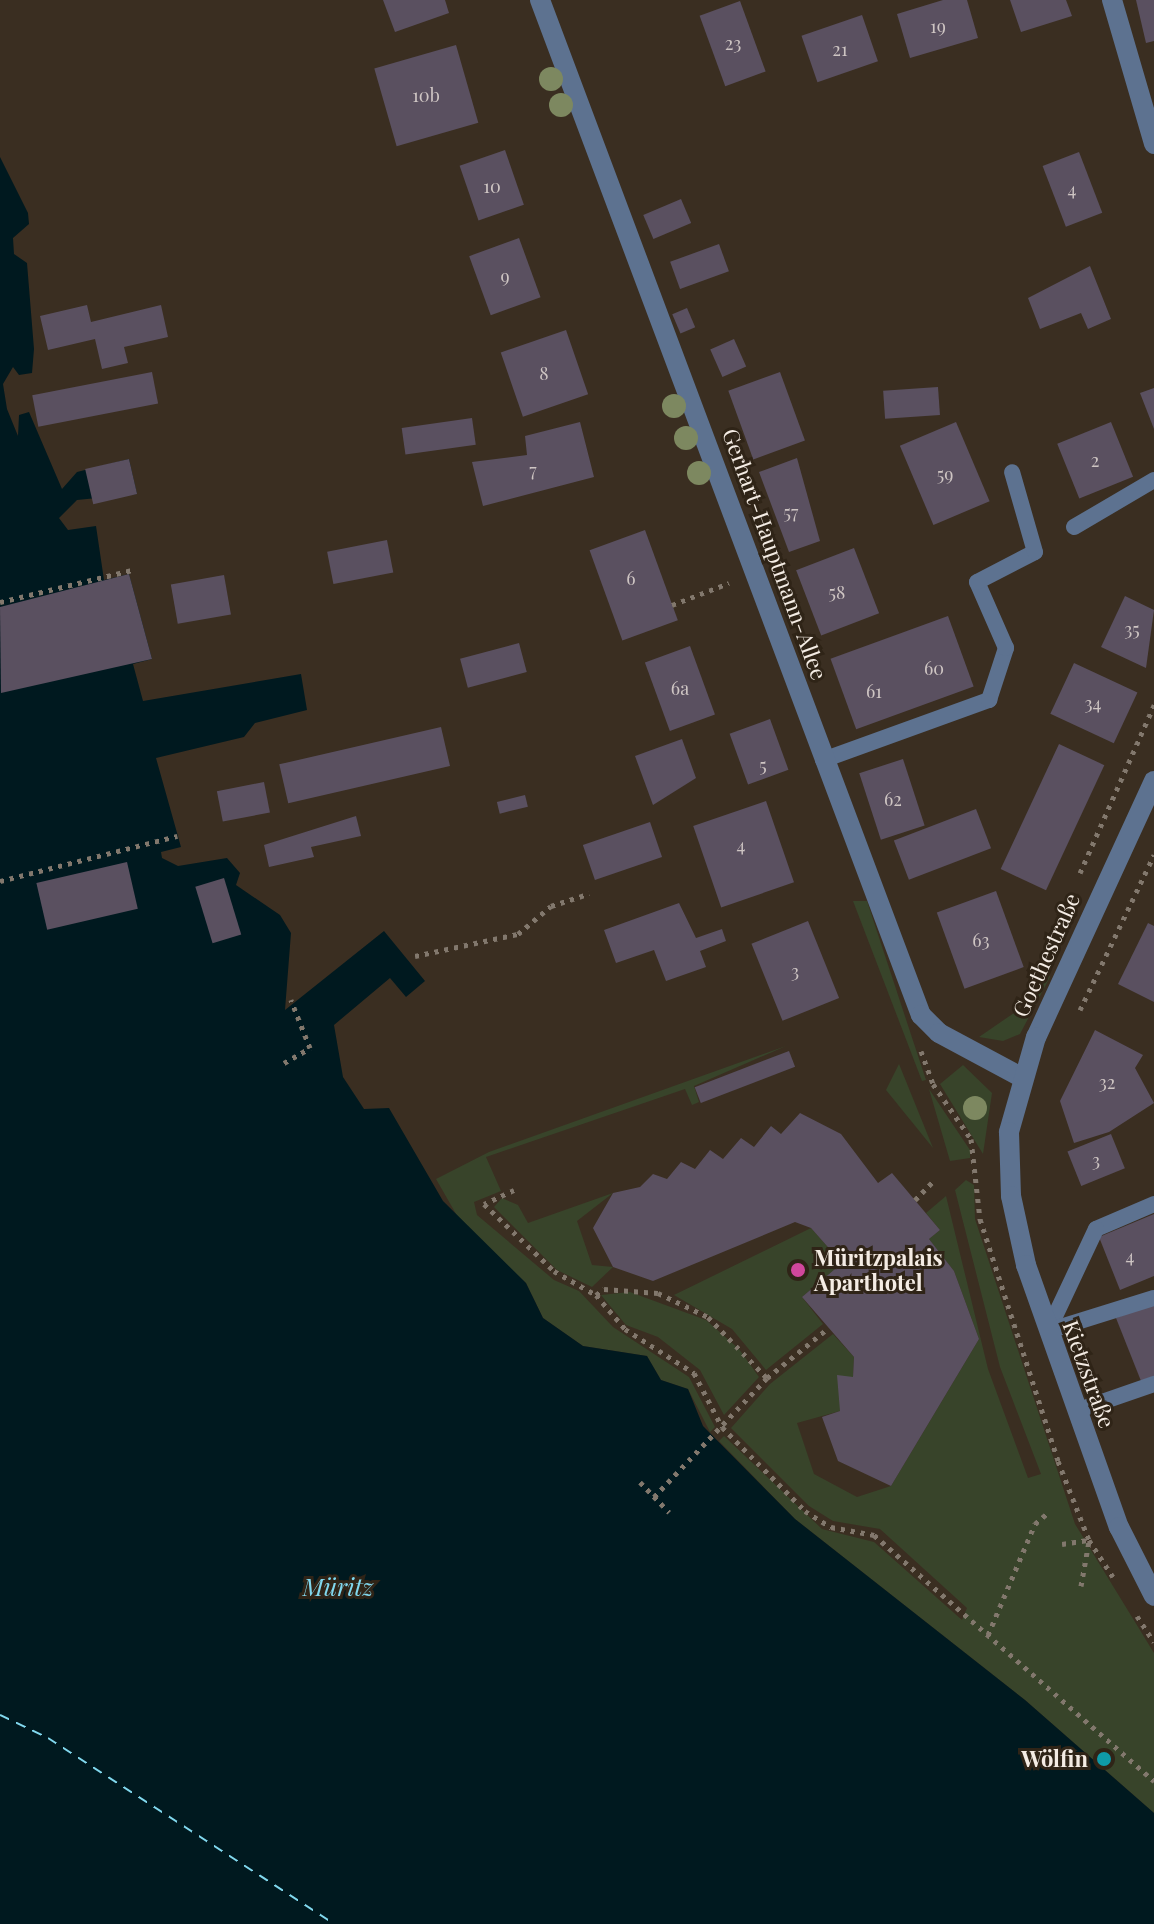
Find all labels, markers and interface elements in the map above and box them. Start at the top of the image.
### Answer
house number: 19 [930,15,946,37]
house number: 23 [725,32,741,54]
house number: 21 [832,38,848,60]
house number: 10b [412,84,440,106]
house number: 10 [483,175,501,197]
house number: 4 [1068,178,1076,200]
house number: 9 [500,265,510,287]
house number: 8 [539,362,549,384]
street label: Gerhart-Hauptmann-Allee [717,425,833,683]
house number: 2 [1091,449,1099,471]
house number: 7 [529,459,537,481]
house number: 59 [937,463,953,485]
house number: 57 [784,501,798,523]
house number: 6 [626,567,636,589]
house number: 58 [829,581,845,603]
house number: 35 [1124,618,1140,640]
house number: 60 [924,657,944,679]
house number: 6a [671,677,689,699]
house number: 61 [866,680,882,702]
house number: 34 [1084,692,1102,714]
house number: 5 [759,754,767,776]
house number: 62 [884,788,902,810]
house number: 4 [737,834,745,856]
street label: Goethestraße [1007,889,1085,1021]
house number: 63 [972,929,990,951]
house number: 3 [791,960,799,982]
house number: 32 [1099,1071,1115,1093]
house number: 3 [1092,1149,1100,1171]
place label: Müritzpalais Aparthotel [814,1244,943,1296]
house number: 4 [1126,1245,1134,1267]
marker: Müritzpalais Aparthotel [789,1261,807,1279]
street label: Kietzstraße [1057,1317,1121,1431]
water label: Müritz [303,1573,373,1601]
place label: Wölfin [1021,1746,1088,1772]
marker: Wölfin [1095,1750,1113,1768]

